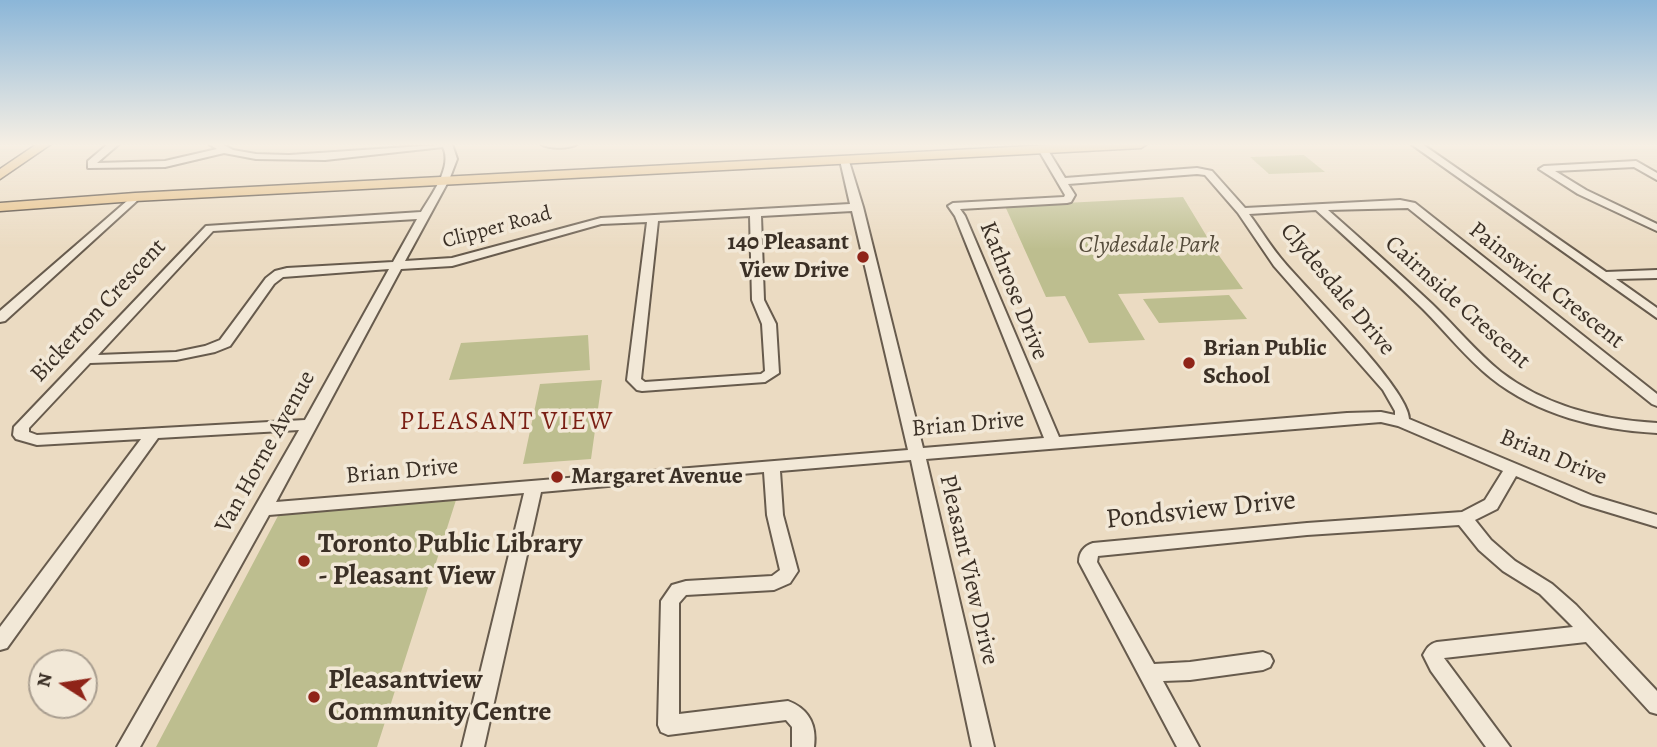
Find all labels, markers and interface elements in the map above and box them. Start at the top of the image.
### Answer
street label: Clipper Road [440,201,554,255]
street label: Painswick Crescent [1462,216,1630,356]
street label: Kathrose Drive [972,218,1054,364]
street label: Clydesdale Drive [1273,218,1401,362]
place label: 140 Pleasant View Drive [727,229,849,285]
street label: Cairnside Crescent [1378,230,1536,376]
park label: Clydesdale Park [1079,232,1219,260]
street label: Bickerton Crescent [25,233,173,389]
marker: 140 Pleasant View Drive [855,249,871,265]
place label: Brian Public School [1203,335,1327,391]
marker: Brian Public School [1181,355,1197,371]
street label: Van Horne Avenue [210,366,322,538]
street label: Brian Drive [910,406,1026,444]
district label: PLEASANT VIEW [401,407,613,439]
street label: Brian Drive [1495,423,1611,493]
street label: Brian Drive [344,453,460,491]
place label: Margaret Avenue [571,463,743,491]
marker: Margaret Avenue [549,469,565,485]
street label: Pleasant View Drive [932,472,1004,668]
street label: Pondsview Drive [1104,484,1298,538]
place label: Toronto Public Library - Pleasant View [318,528,582,594]
marker: Toronto Public Library - Pleasant View [296,553,312,569]
north arrow [28,649,98,719]
place label: Pleasantview Community Centre [328,664,551,730]
text: N [30,671,59,690]
marker: Pleasantview Community Centre [306,689,322,705]

